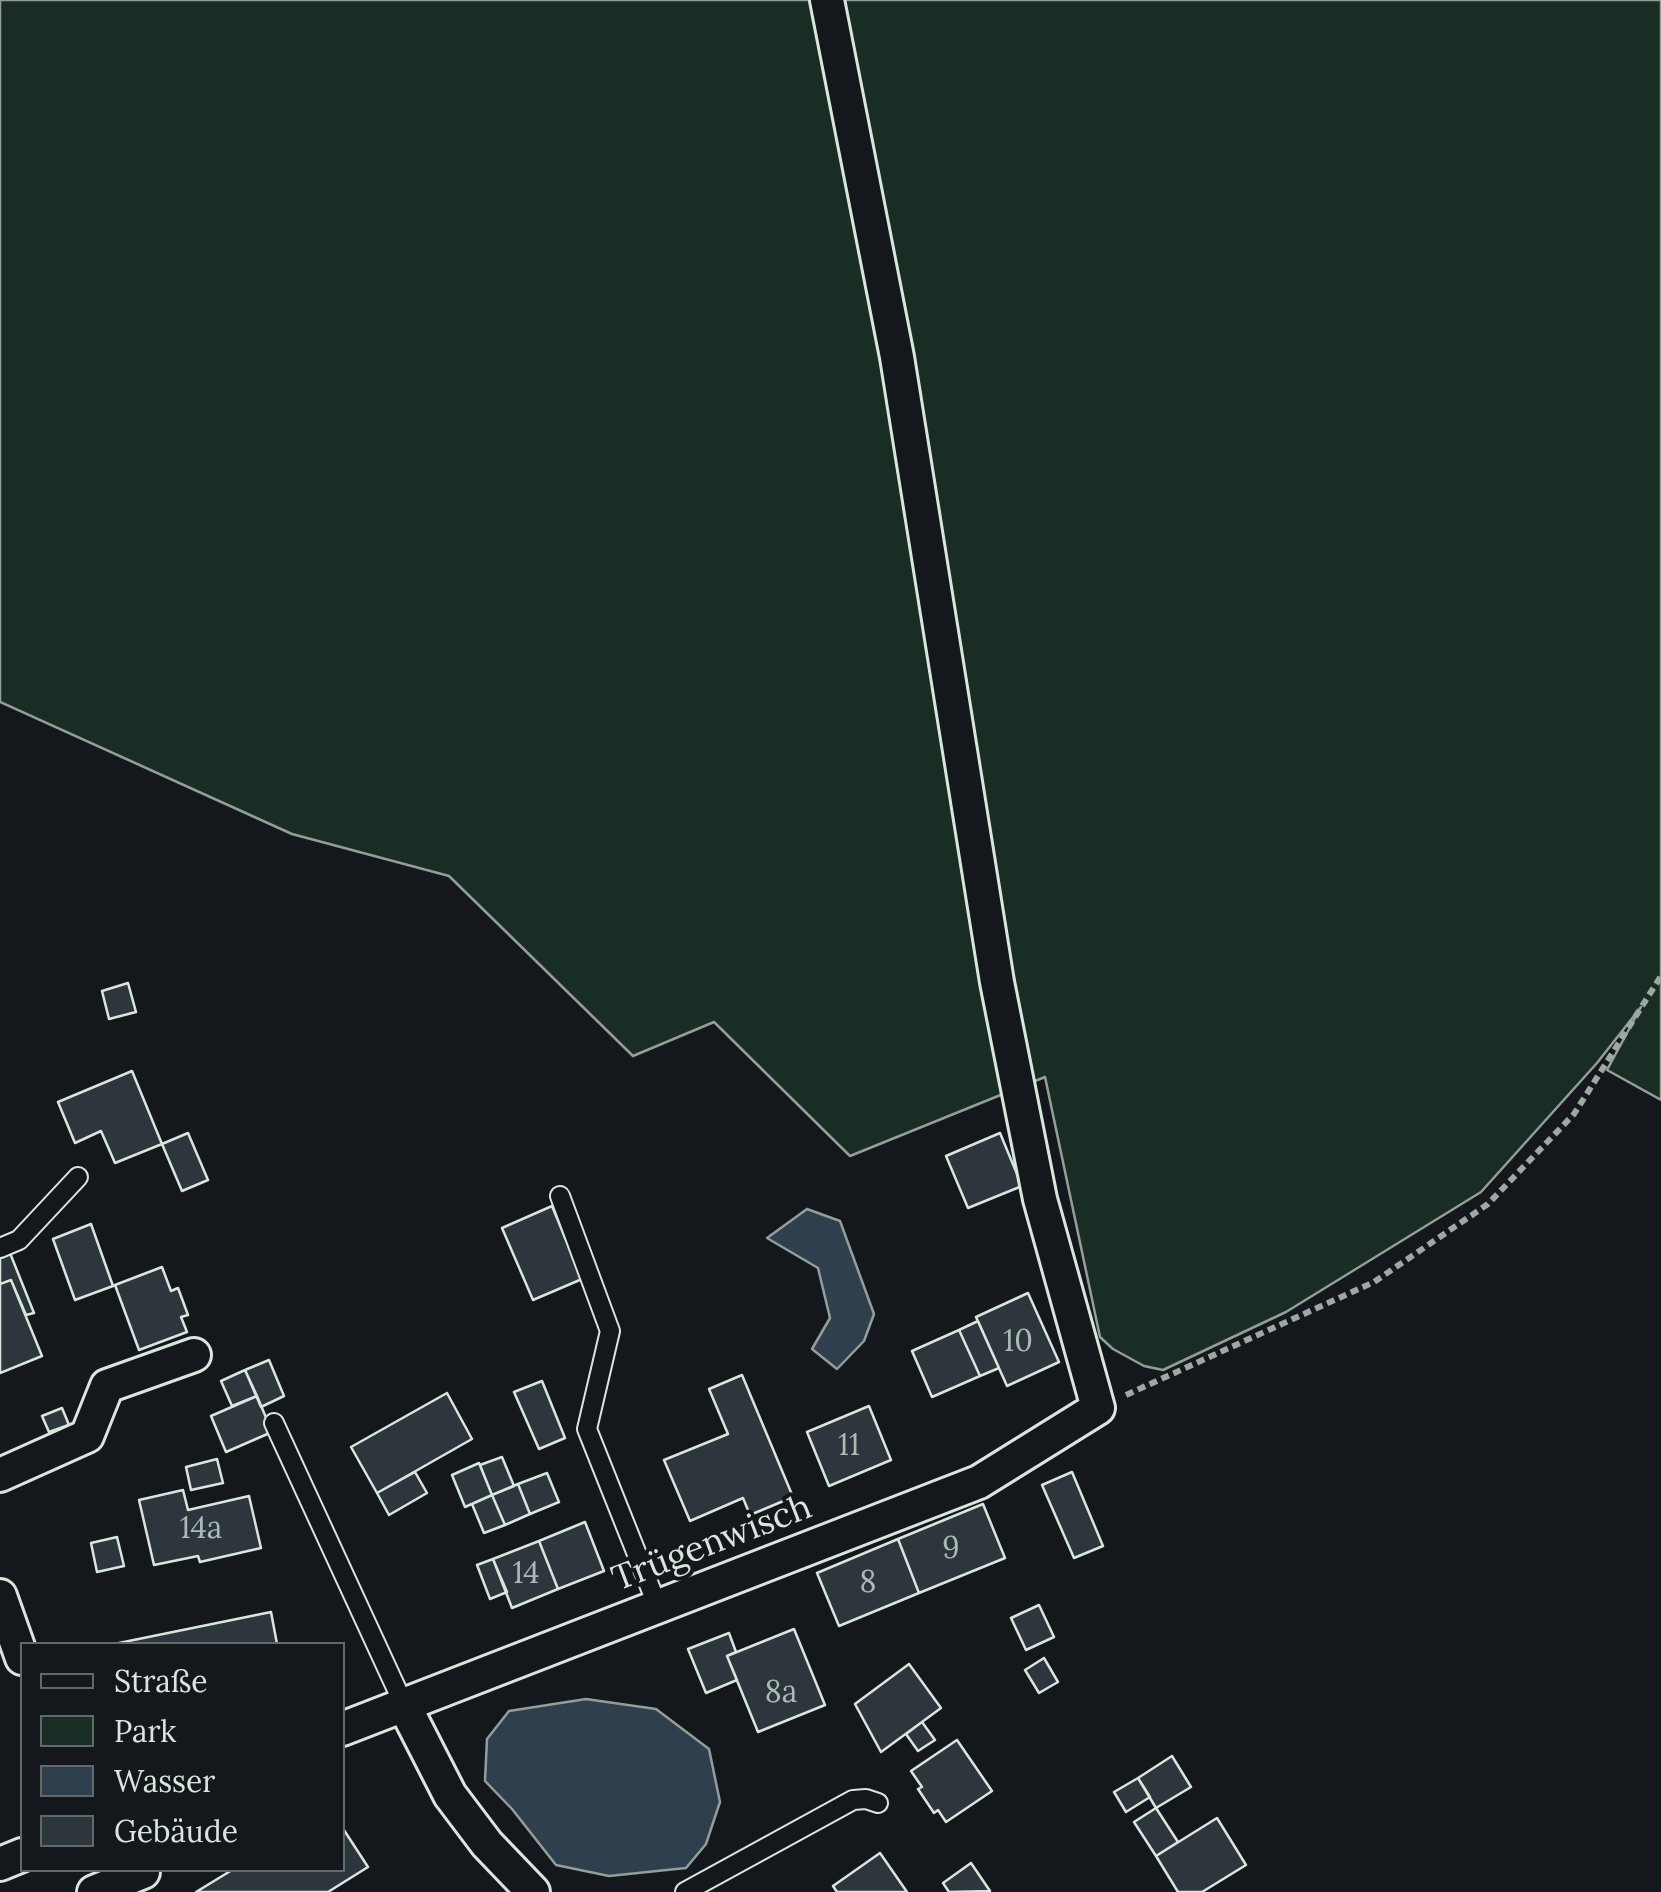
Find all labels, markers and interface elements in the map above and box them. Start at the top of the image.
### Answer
house number: 10 [1003,1324,1033,1360]
house number: 11 [838,1428,860,1464]
street label: Trügenwisch [606,1487,818,1601]
house number: 14a [180,1511,222,1547]
house number: 9 [942,1531,960,1567]
house number: 14 [512,1556,540,1592]
house number: 8 [860,1565,876,1601]
legend [20,1642,345,1872]
text: Straße [114,1662,207,1700]
house number: 8a [765,1675,797,1711]
text: Park [114,1712,176,1750]
text: Wasser [114,1762,215,1800]
text: Gebäude [114,1812,238,1850]

